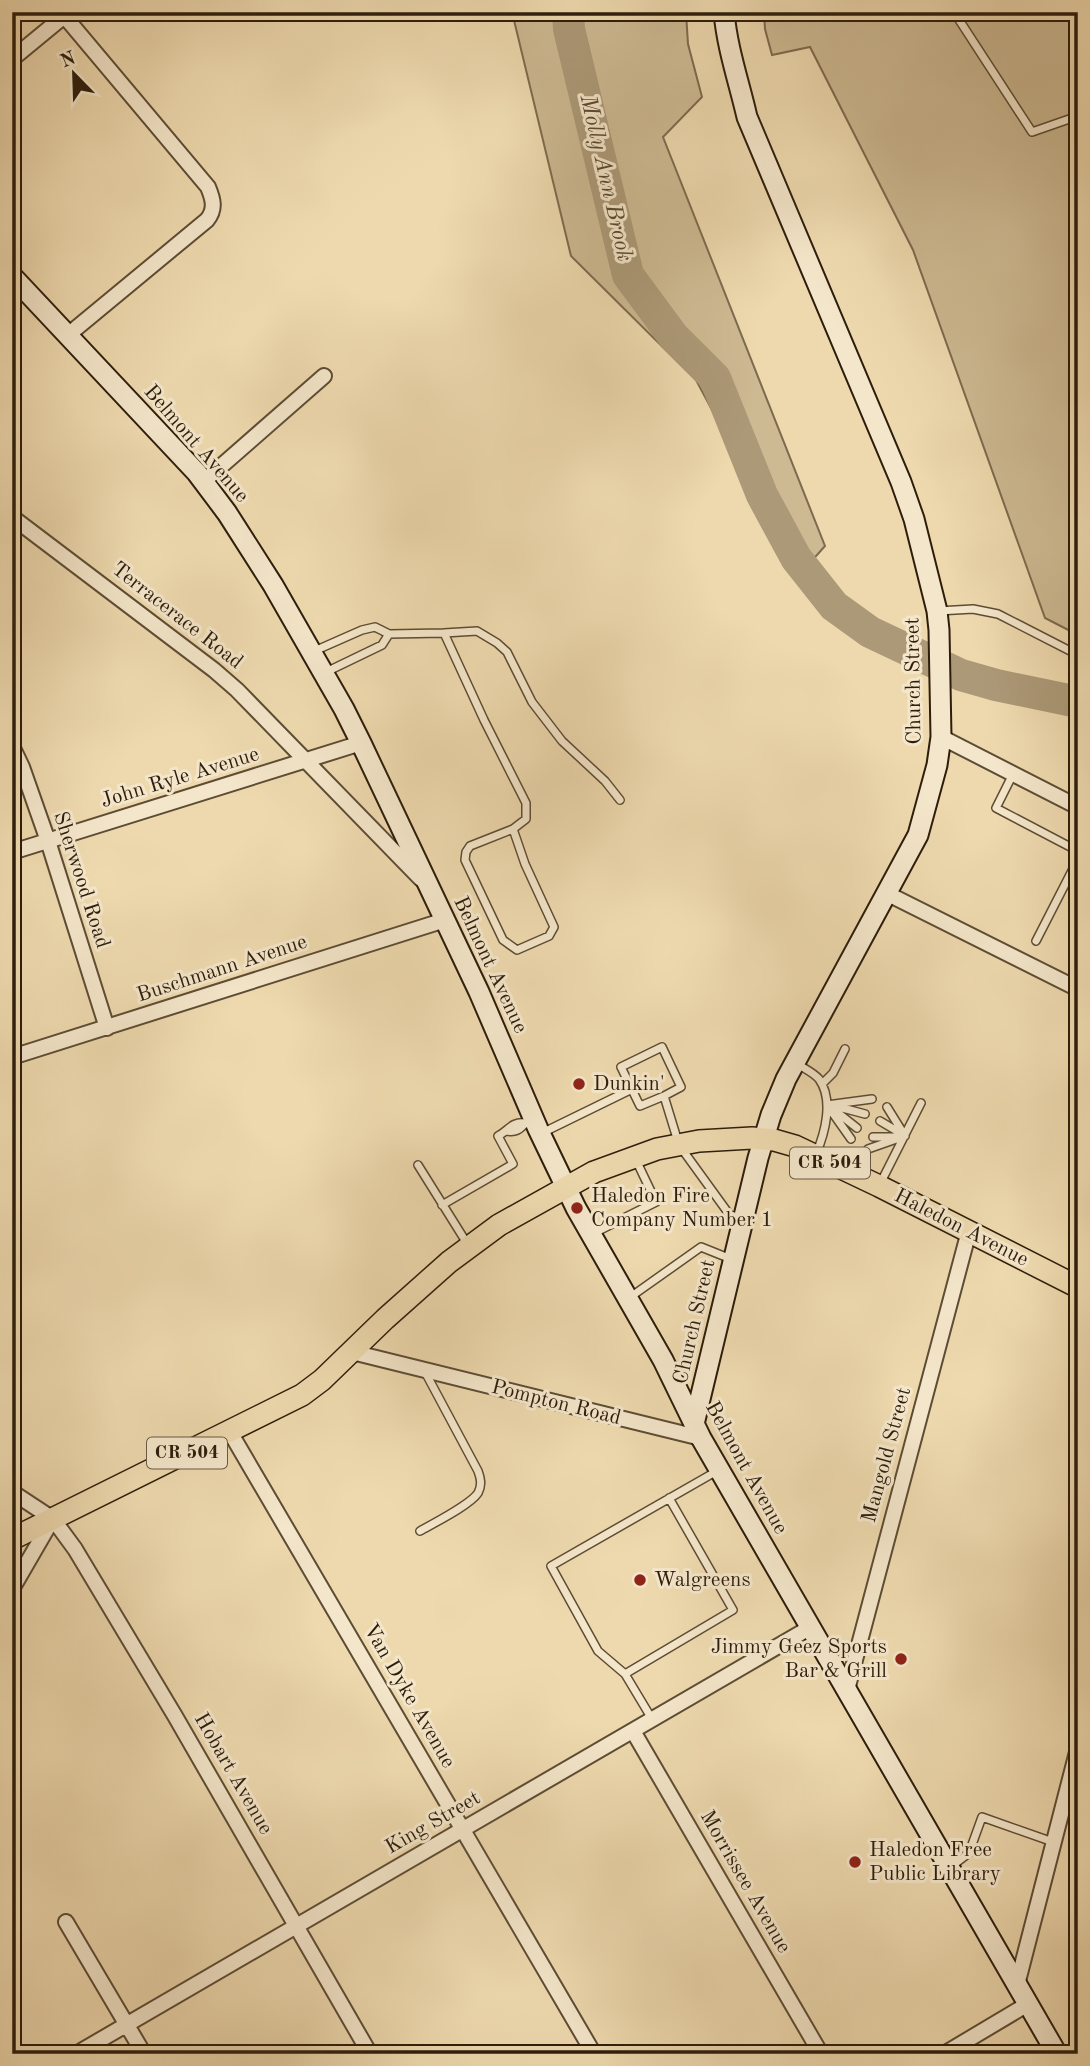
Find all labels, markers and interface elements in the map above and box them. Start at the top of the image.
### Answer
north arrow [38,38,108,108]
text: N [58,49,79,72]
water label: Molly Ann Brook [574,91,636,264]
street label: Belmont Avenue [139,381,253,507]
street label: Terracerace Road [107,558,247,674]
street label: Church Street [902,617,926,745]
street label: John Ryle Avenue [98,744,262,812]
street label: Sherwood Road [49,809,113,951]
street label: Belmont Avenue [449,893,531,1037]
street label: Buschmann Avenue [134,932,310,1006]
place label: Dunkin' [593,1074,665,1095]
marker: Dunkin' [571,1076,587,1092]
road number: CR 504 [790,1148,870,1178]
street label: Haledon Avenue [891,1185,1031,1271]
place label: Haledon Fire Company Number 1 [591,1186,773,1231]
marker: Haledon Fire Company Number 1 [569,1200,585,1216]
street label: Church Street [670,1258,720,1386]
street label: Pompton Road [489,1377,623,1429]
street label: Mangold Street [859,1385,915,1525]
street label: Belmont Avenue [701,1398,791,1538]
road number: CR 504 [147,1438,227,1469]
place label: Walgreens [654,1570,751,1591]
marker: Walgreens [632,1572,648,1588]
street label: Van Dyke Avenue [359,1620,459,1772]
place label: Jimmy Geez Sports Bar & Grill [711,1637,887,1682]
marker: Jimmy Geez Sports Bar & Grill [893,1651,909,1667]
street label: Hobart Avenue [190,1710,276,1838]
street label: King Street [382,1787,484,1859]
street label: Morrissee Avenue [696,1807,794,1957]
place label: Haledon Free Public Library [869,1840,1001,1885]
marker: Haledon Free Public Library [847,1854,863,1870]

